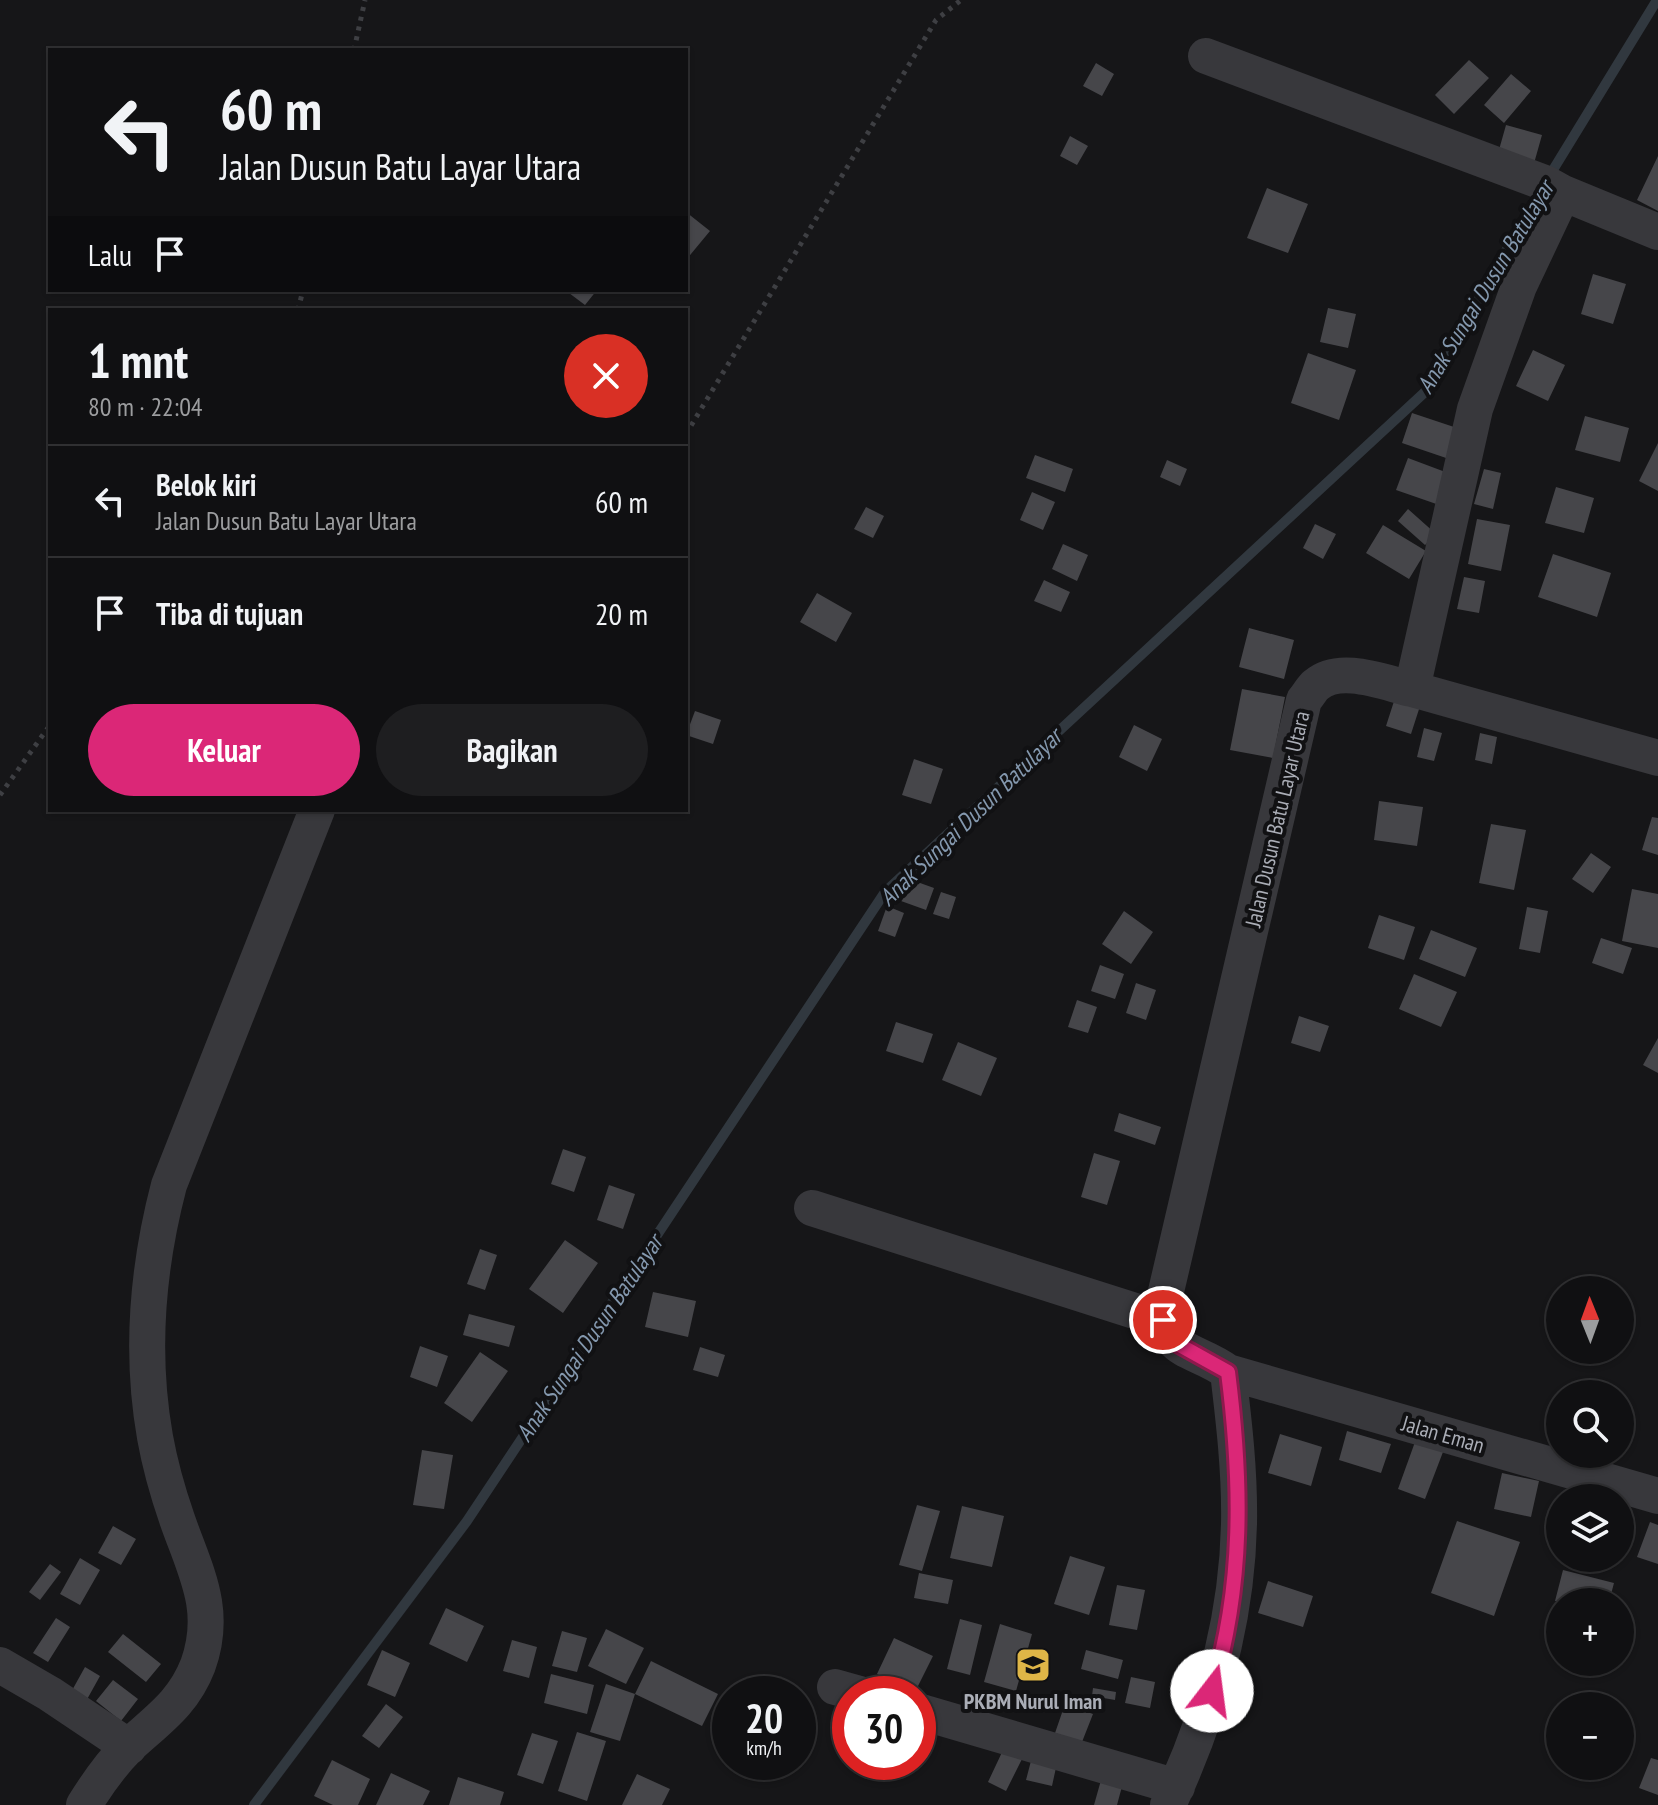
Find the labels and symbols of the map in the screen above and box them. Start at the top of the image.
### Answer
water label: Anak Sungai Dusun Batulayar [1409,172,1562,399]
street label: Jalan Dusun Batu Layar Utara [1238,708,1315,931]
water label: Anak Sungai Dusun Batulayar [872,719,1070,912]
water label: Anak Sungai Dusun Batulayar [508,1226,672,1447]
north arrow [1546,1276,1634,1364]
pin [1129,1286,1197,1354]
street label: Jalan Eman [1398,1409,1488,1459]
school or university icon: PKBM Nurul Iman [1014,1646,1052,1684]
position arrow [1170,1649,1254,1733]
speed limit sign: 30 [832,1676,936,1780]
place label: PKBM Nurul Iman [964,1687,1102,1715]

